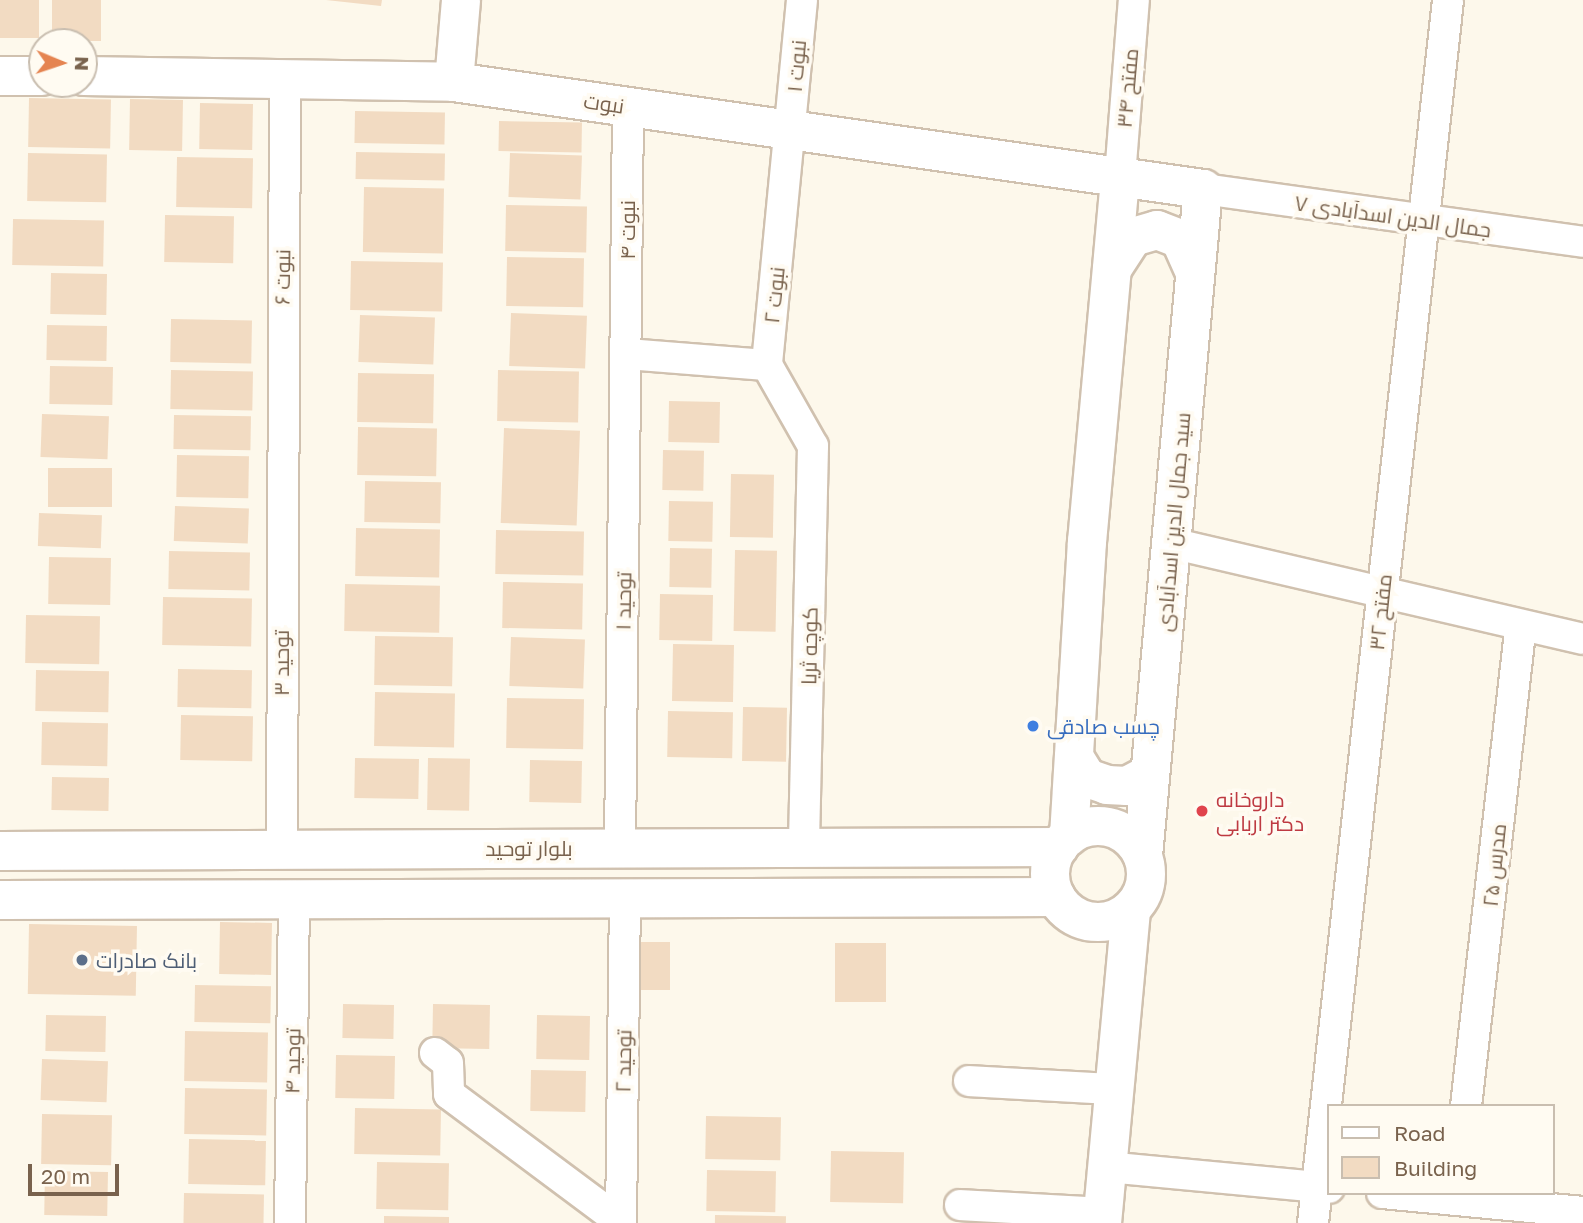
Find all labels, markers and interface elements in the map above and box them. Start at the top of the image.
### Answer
north arrow [28,28,98,98]
street label: نبوت ۱ [781,39,811,93]
street label: مفتح ۳۴ [1111,47,1143,129]
text: N [71,56,94,71]
street label: نبوت [582,88,626,118]
street label: جمال الدین اسدآبادی ۷ [1293,190,1493,242]
street label: نبوت ۴ [614,200,640,260]
street label: نبوت ۶ [269,249,295,305]
street label: نبوت ۲ [758,265,790,325]
street label: سید جمال الدین اسدآبادی [1151,411,1195,633]
street label: توحید ۱ [610,572,636,630]
street label: مفتح ۳۲ [1363,573,1397,651]
street label: کوچه ثریا [796,607,822,685]
street label: توحید ۳ [268,630,294,696]
place label: چسب صادقی [1047,713,1160,739]
marker: چسب صادقی [1025,718,1041,734]
place label: داروخانه دکتر اربابی [1216,786,1304,836]
marker: داروخانه دکتر اربابی [1194,803,1210,819]
street label: مدرس ۲۵ [1477,822,1511,908]
street label: بلوار توحید [485,835,573,861]
place label: بانک صادرات [96,947,197,973]
marker: بانک صادرات [74,952,90,968]
street label: توحید ۴ [279,1028,305,1094]
street label: توحید ۲ [610,1029,636,1093]
legend [1328,1104,1555,1195]
text: Road [1394,1120,1445,1146]
scale bar [32,1150,122,1194]
text: Building [1394,1155,1477,1181]
text: 20 m [41,1163,90,1189]

